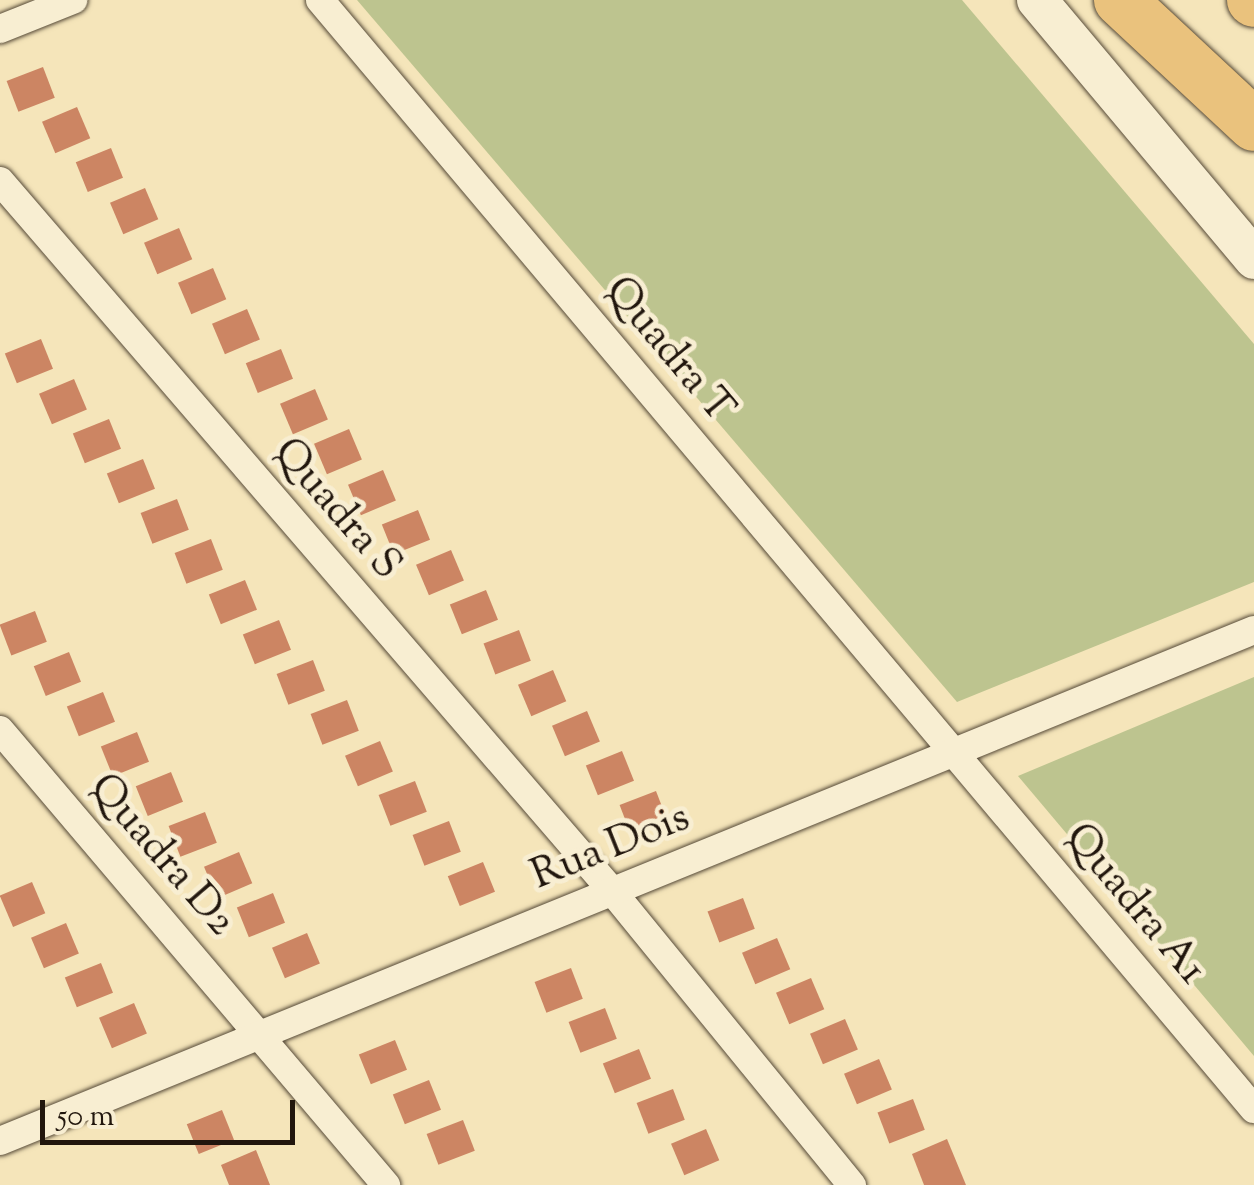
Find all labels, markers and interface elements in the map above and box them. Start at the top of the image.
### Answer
street label: Quadra T [592,268,744,434]
street label: Quadra S [261,429,411,591]
street label: Quadra D2 [77,765,245,947]
street label: Rua Dois [525,794,697,902]
street label: Quadra A1 [1052,815,1216,995]
scale bar [45,1080,300,1142]
text: 50 m [57,1096,114,1139]

